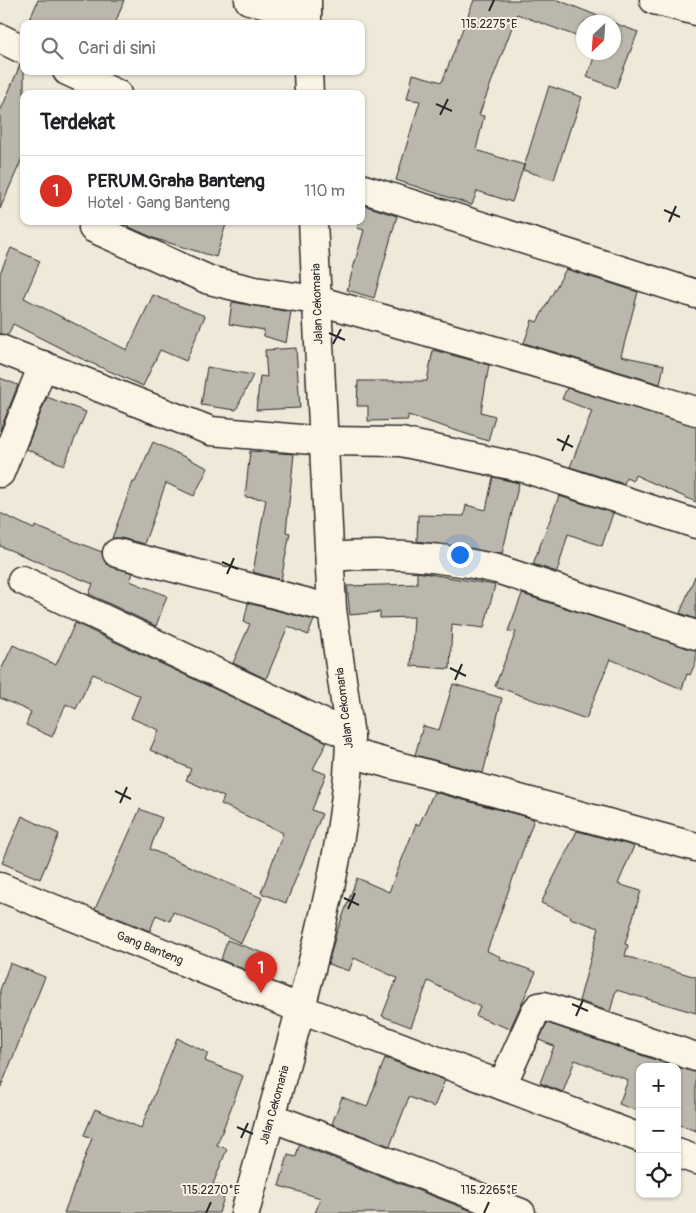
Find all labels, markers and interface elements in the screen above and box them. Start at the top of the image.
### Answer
north arrow [576,15,621,60]
text: 115.2275°E [461,17,517,32]
search box [20,20,365,75]
icon: search [38,34,66,62]
text: Cari di sini [78,36,155,60]
text: Terdekat [40,109,115,136]
text: PERUM.Graha Banteng [87,169,265,193]
text: 1 [53,181,59,201]
text: 110 m [304,181,345,201]
text: Hotel · Gang Banteng [87,193,230,213]
street label: Jalan Cekomaria [309,263,326,345]
your location [447,542,473,568]
street label: Jalan Cekomaria [332,666,357,749]
street label: Gang Banteng [114,928,186,969]
pin: 1 [245,952,277,993]
street label: Jalan Cekomaria [257,1063,293,1146]
map controls [636,1063,681,1198]
button: + [636,1063,681,1108]
button: − [636,1108,681,1153]
button: locate [636,1153,681,1198]
text: 115.2270°E [182,1183,240,1198]
text: 115.2265°E [461,1183,517,1198]

